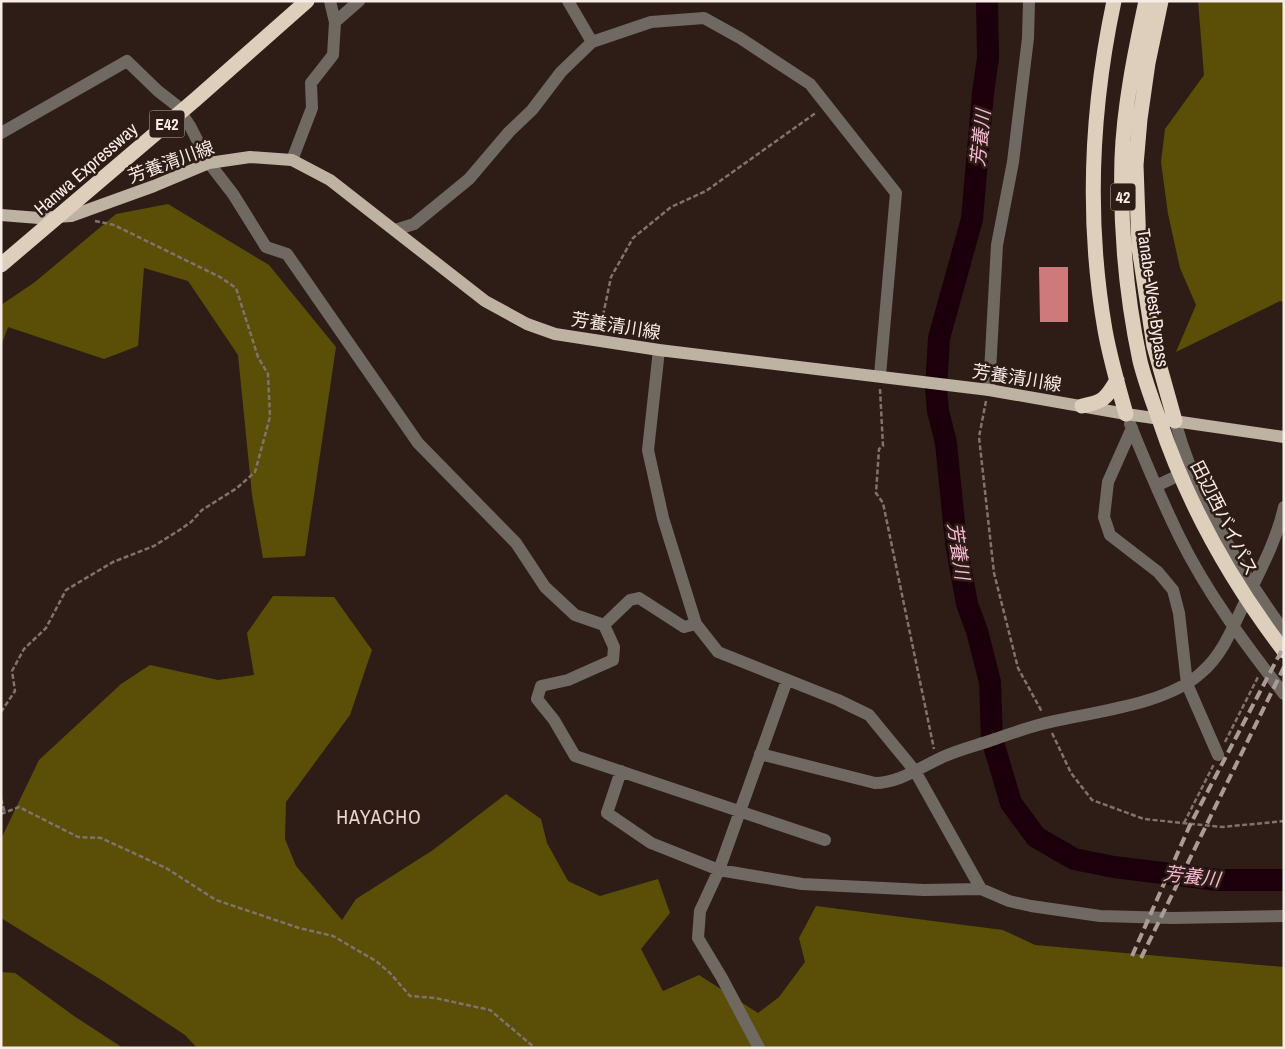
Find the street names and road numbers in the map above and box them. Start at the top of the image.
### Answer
road number: E42 [150,110,184,138]
street label: Hanwa Expressway [29,116,143,221]
street label: 芳養清川線 [124,134,217,189]
road number: 42 [1110,183,1136,210]
street label: Tanabe-West Bypass [1131,227,1176,369]
street label: 芳養清川線 [570,306,662,345]
street label: 芳養清川線 [971,358,1063,397]
street label: 田辺西バイパス [1185,456,1264,579]

